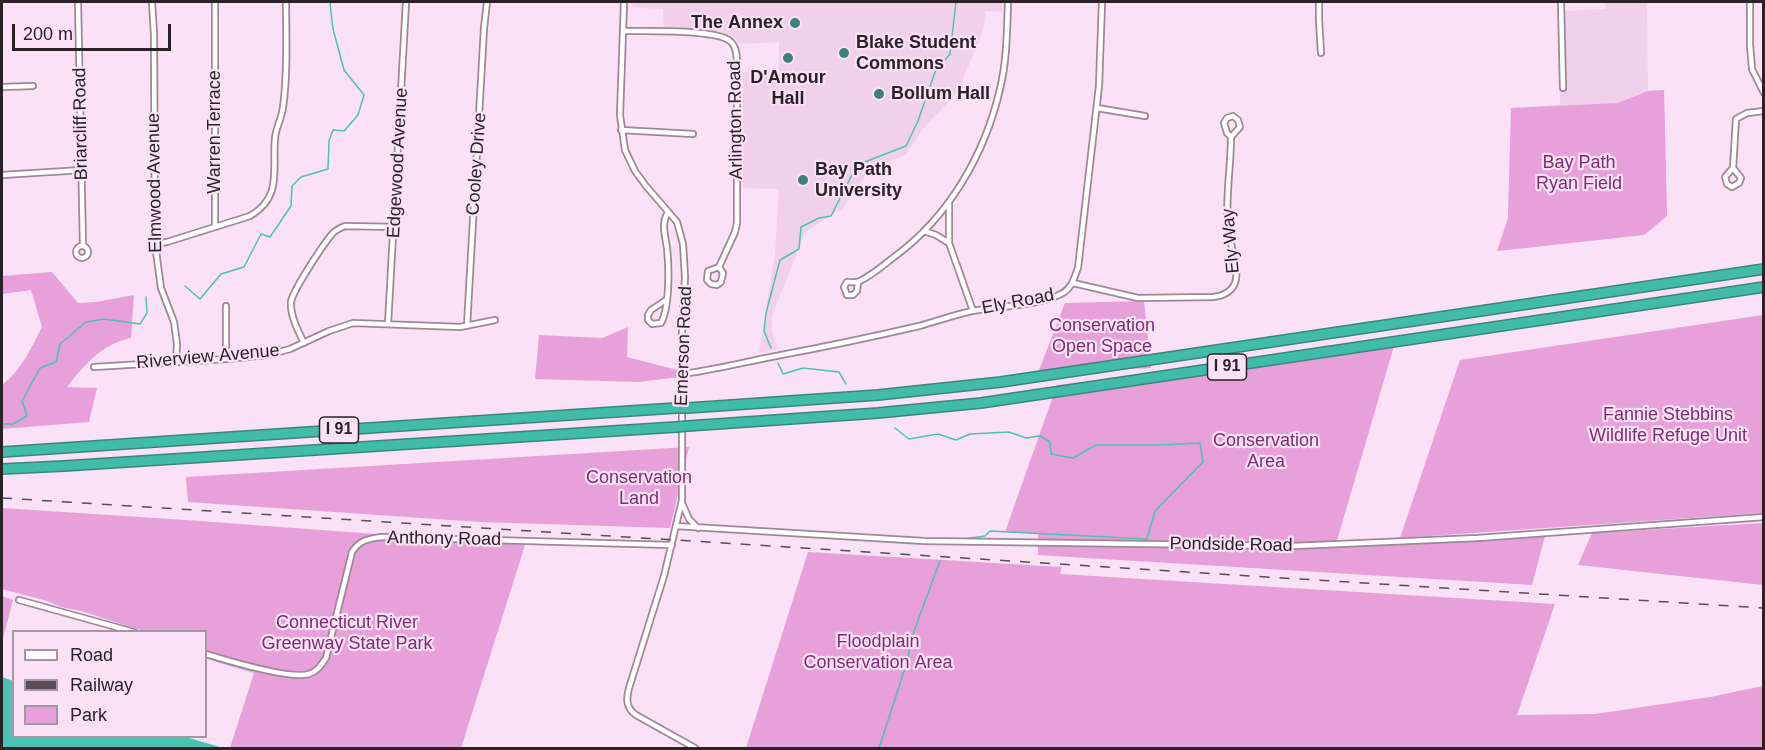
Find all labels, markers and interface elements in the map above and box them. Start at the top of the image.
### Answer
scale bar [15,12,174,50]
place label: The Annex [691,12,783,34]
marker: The Annex [788,16,802,30]
text: 200 m [23,24,73,44]
place label: Blake Student Commons [856,32,976,74]
marker: Blake Student Commons [837,46,851,60]
marker: D'Amour Hall [781,51,795,65]
street label: Arlington Road [724,60,748,180]
street label: Briarcliff Road [69,67,93,181]
place label: D'Amour Hall [750,67,826,110]
street label: Warren Terrace [204,70,226,194]
place label: Bollum Hall [891,83,990,105]
street label: Edgewood Avenue [383,87,413,239]
marker: Bollum Hall [872,87,886,101]
street label: Cooley Drive [463,112,491,216]
street label: Elmwood Avenue [143,113,167,253]
park label: Bay Path Ryan Field [1536,152,1622,195]
place label: Bay Path University [815,159,902,201]
marker: Bay Path University [796,173,810,187]
street label: Ely Way [1217,208,1245,274]
street label: Ely Road [980,284,1056,320]
street label: Emerson Road [671,286,697,406]
park label: Conservation Open Space [1049,315,1155,358]
street label: Riverview Avenue [135,340,281,374]
road number: I 91 [1208,354,1246,380]
park label: Fannie Stebbins Wildlife Refuge Unit [1589,404,1747,446]
road number: I 91 [320,417,358,443]
park label: Conservation Area [1213,430,1319,472]
park label: Conservation Land [586,467,692,510]
street label: Anthony Road [387,527,501,551]
street label: Pondside Road [1169,533,1293,557]
park label: Connecticut River Greenway State Park [261,612,433,654]
legend [12,630,207,738]
park label: Floodplain Conservation Area [803,631,953,674]
text: Road [70,645,113,665]
text: Railway [70,675,133,695]
text: Park [70,705,107,725]

